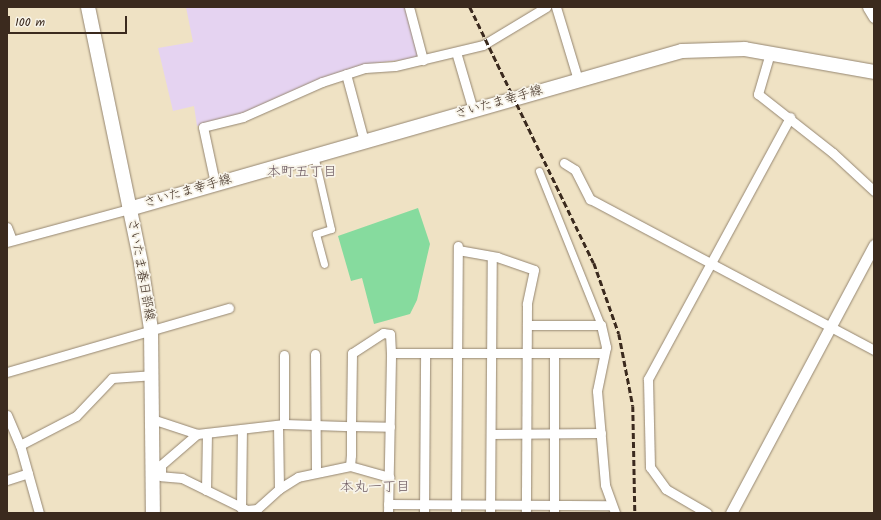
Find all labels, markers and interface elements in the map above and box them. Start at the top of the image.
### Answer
scale bar [10,8,129,34]
text: 100 m [15,13,45,32]
street label: さいたま幸手線 [453,83,545,123]
district label: 本町五丁目 [267,164,337,180]
street label: さいたま幸手線 [142,172,234,212]
street label: さいたま春日部線 [123,217,157,323]
district label: 本丸一丁目 [340,479,410,495]

